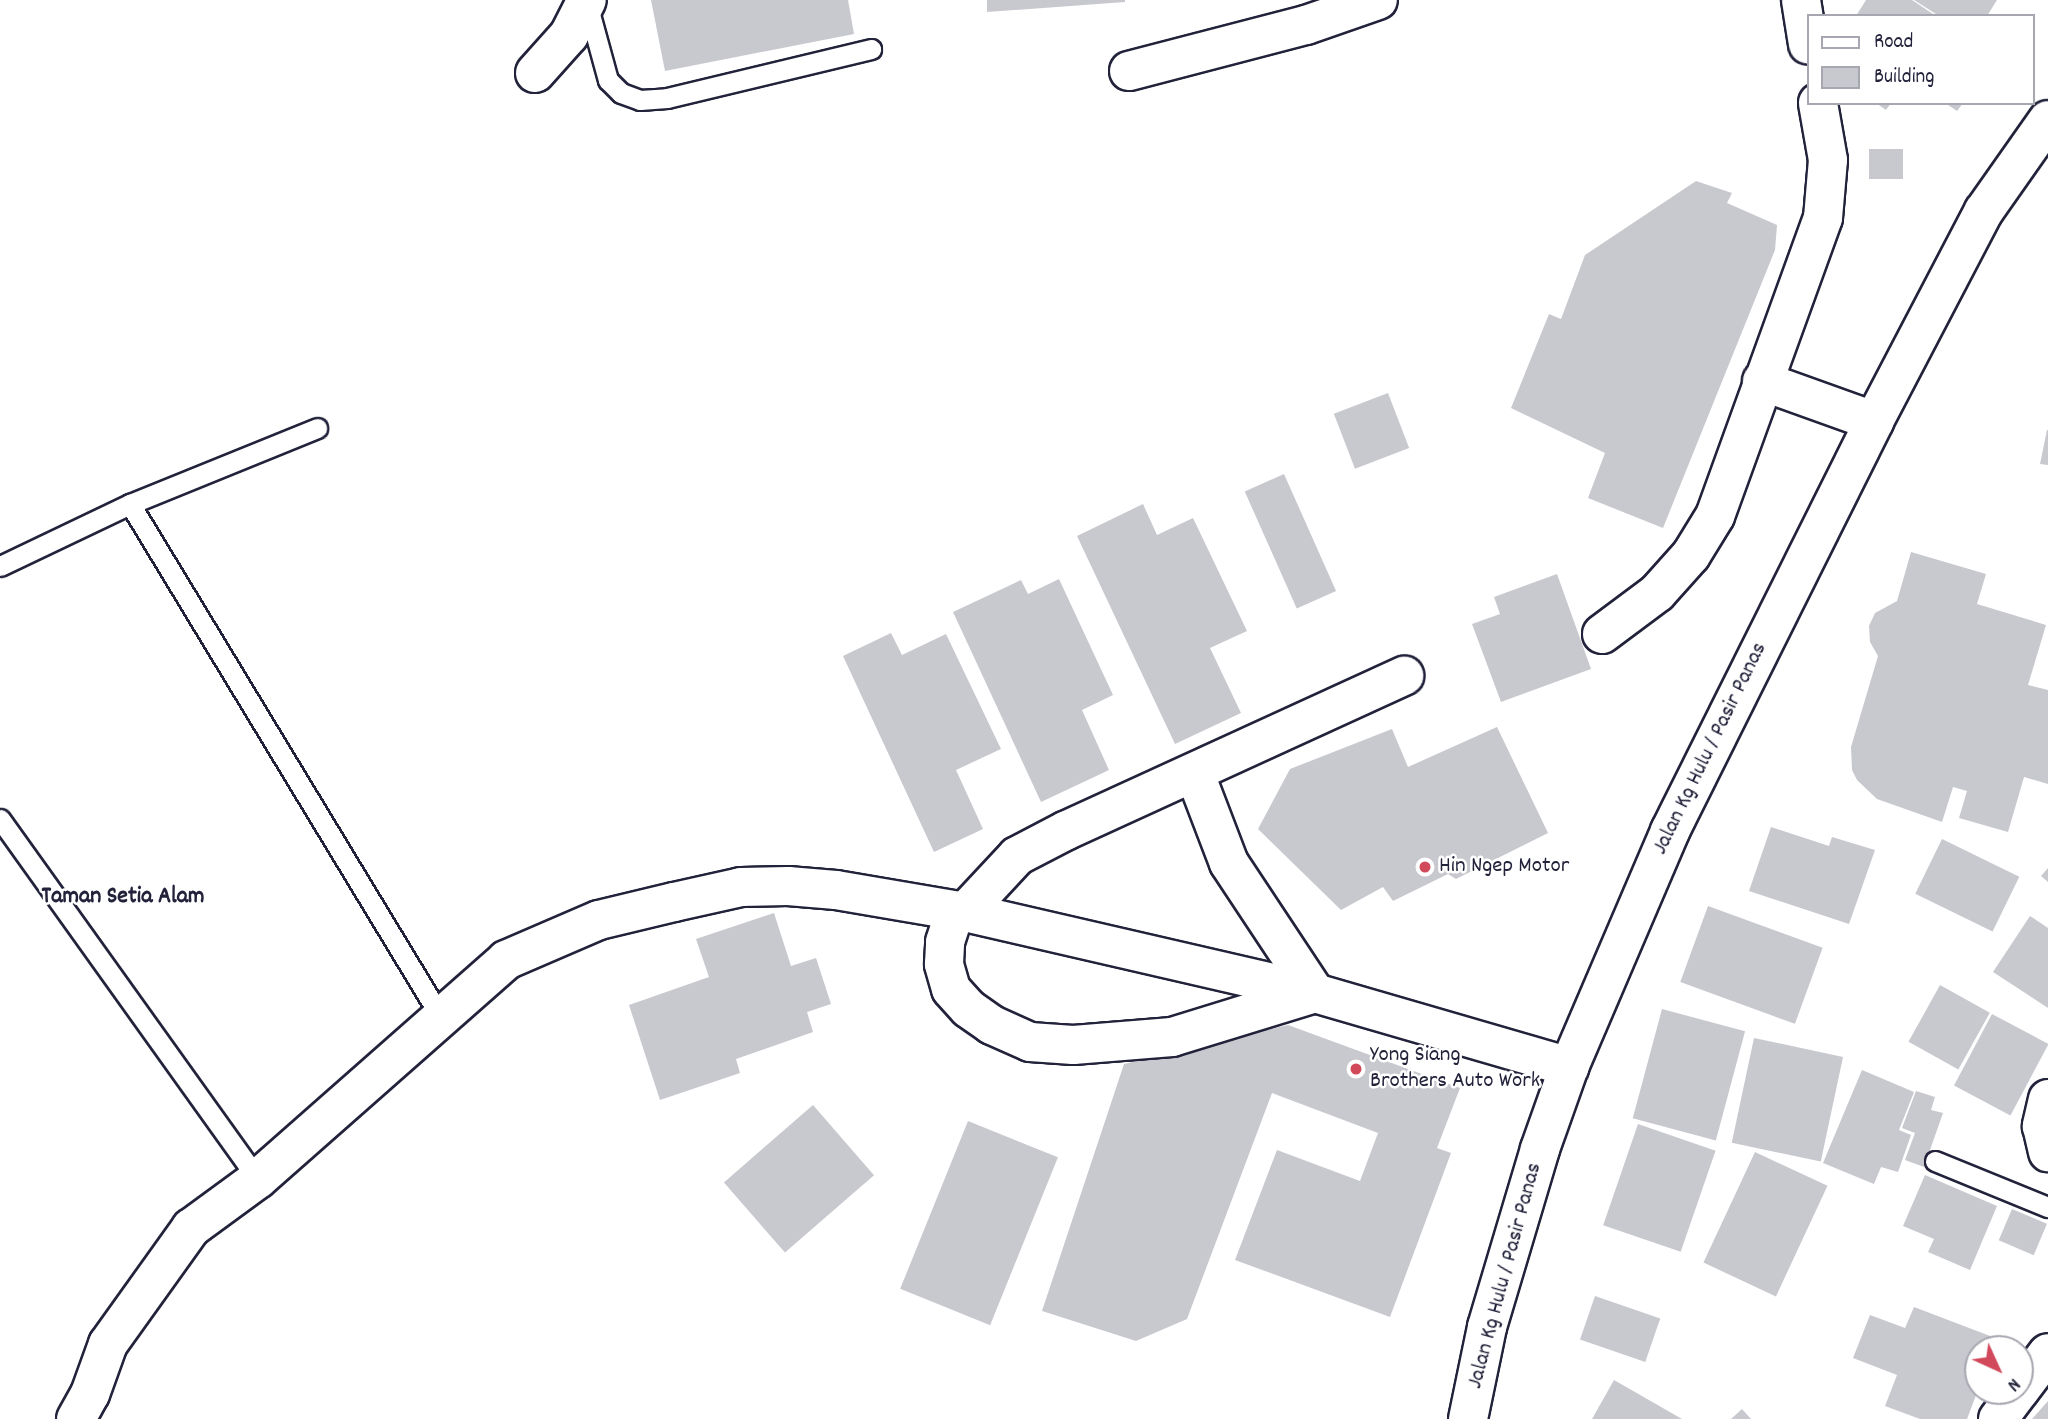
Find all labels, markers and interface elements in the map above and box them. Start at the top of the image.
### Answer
legend [1806,14,2034,105]
text: Road [1874,28,1913,58]
text: Building [1874,63,1934,93]
street label: Jalan Kg Hulu / Pasir Panas [1648,638,1774,860]
place label: Hin Ngep Motor [1439,853,1569,881]
marker: Hin Ngep Motor [1417,859,1433,875]
district label: Taman Setia Alam [42,884,204,912]
place label: Yong Siang Brothers Auto Work [1370,1042,1540,1096]
marker: Yong Siang Brothers Auto Work [1348,1061,1364,1077]
street label: Jalan Kg Hulu / Pasir Panas [1463,1160,1549,1392]
north arrow [1964,1335,2034,1405]
text: N [2000,1371,2026,1397]

